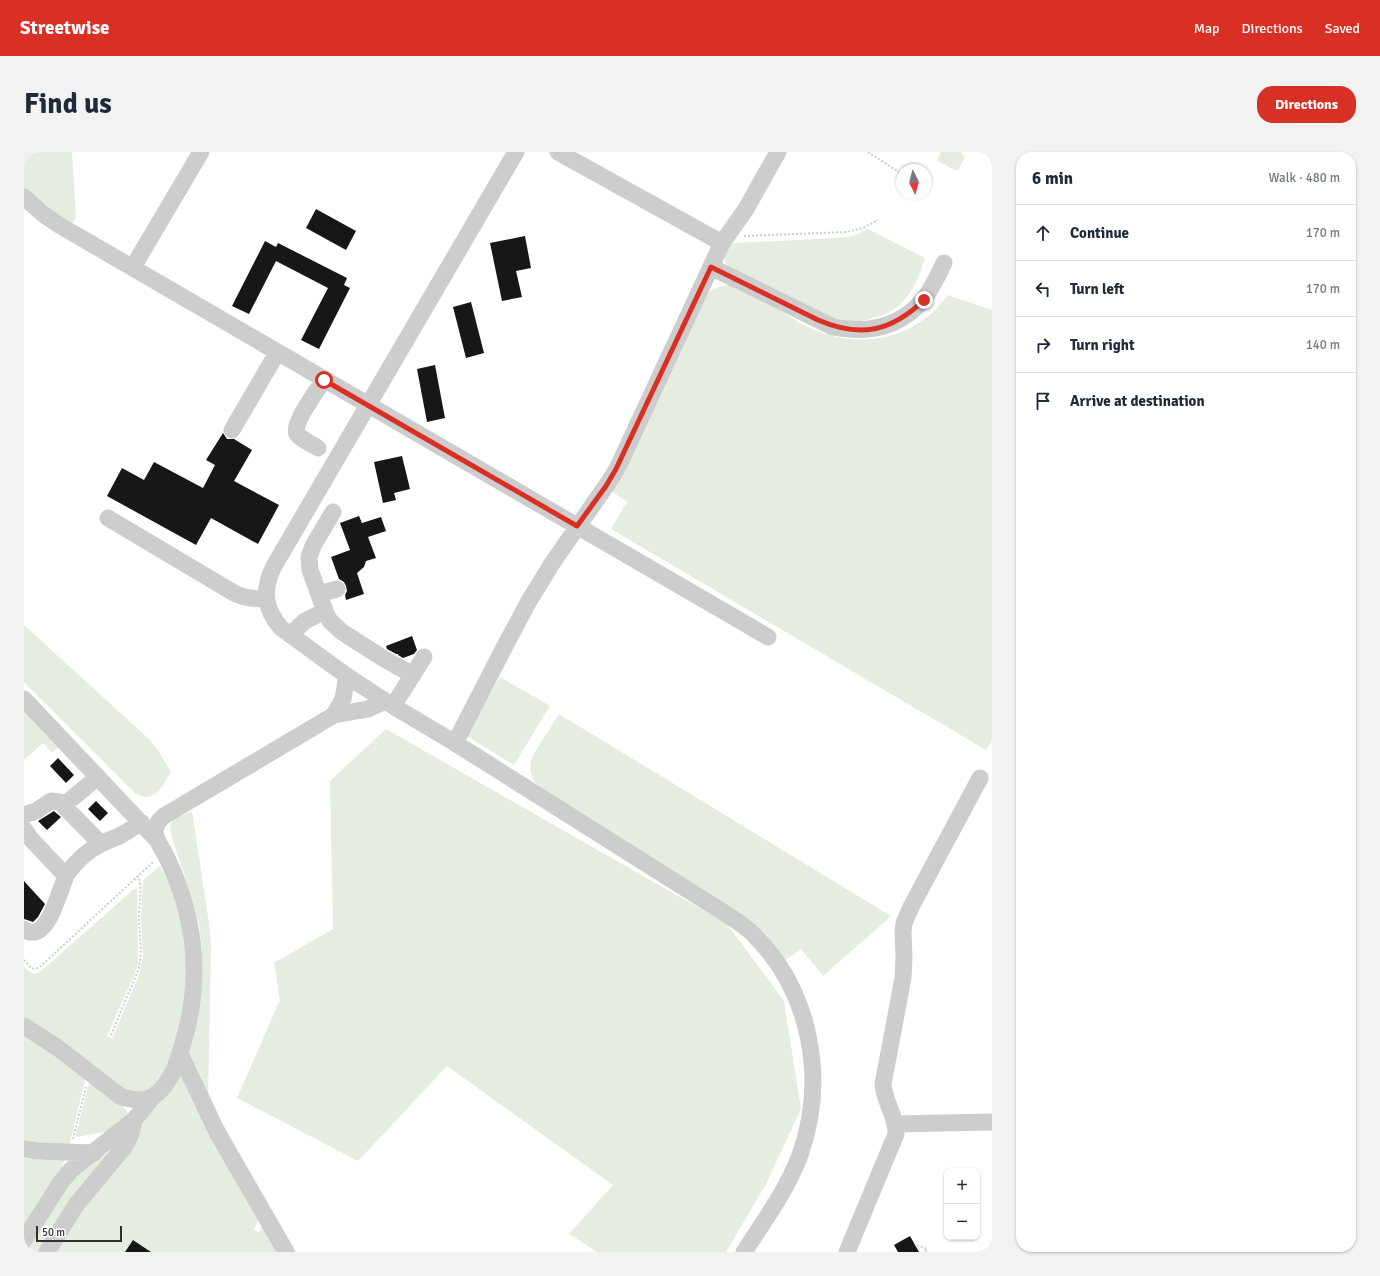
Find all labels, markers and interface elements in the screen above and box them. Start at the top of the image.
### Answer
text: Streetwise [20,16,110,40]
text: Map [1194,20,1220,37]
text: Directions [1242,20,1303,37]
text: Saved [1325,20,1360,37]
button: Directions [1257,86,1356,123]
text: Find us [24,87,112,121]
north arrow [896,164,932,200]
text: 6 min [1032,168,1073,189]
text: Walk · 480 m [1269,170,1340,186]
icon: ahead [1032,222,1054,244]
text: Continue [1070,224,1129,242]
text: 170 m [1306,225,1340,241]
icon: left [1032,278,1054,300]
text: Turn left [1070,280,1124,298]
text: 170 m [1306,281,1340,297]
route end [915,291,933,309]
icon: right [1032,334,1054,356]
text: Turn right [1070,336,1135,354]
text: 140 m [1306,337,1340,353]
route start [315,371,333,389]
icon: arrive [1032,390,1054,412]
text: Arrive at destination [1070,392,1205,410]
map controls [944,1168,980,1240]
button: + [944,1168,980,1204]
button: − [944,1204,980,1240]
scale bar [36,1224,122,1243]
text: 50 m [42,1226,65,1239]

